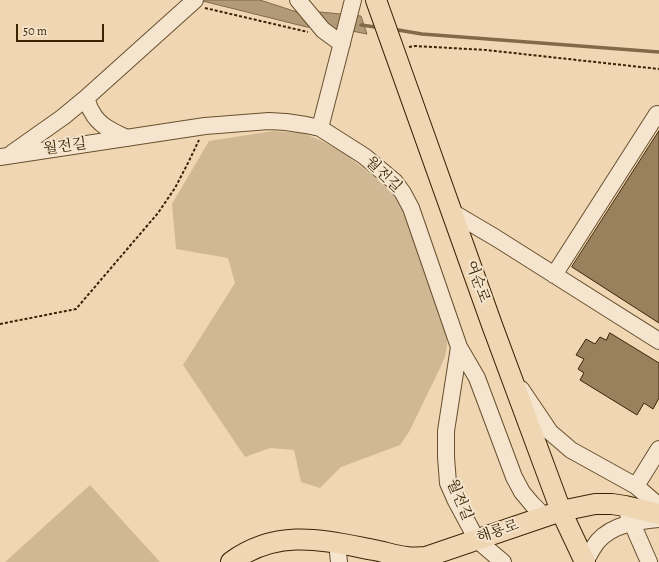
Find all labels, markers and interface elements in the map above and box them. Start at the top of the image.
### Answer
scale bar [18,16,106,42]
text: 50 m [23,23,47,39]
street label: 월전길 [42,135,88,159]
street label: 월전길 [361,153,405,197]
street label: 여순로 [461,258,493,306]
street label: 월전길 [442,476,476,524]
street label: 해룡로 [475,516,521,548]

